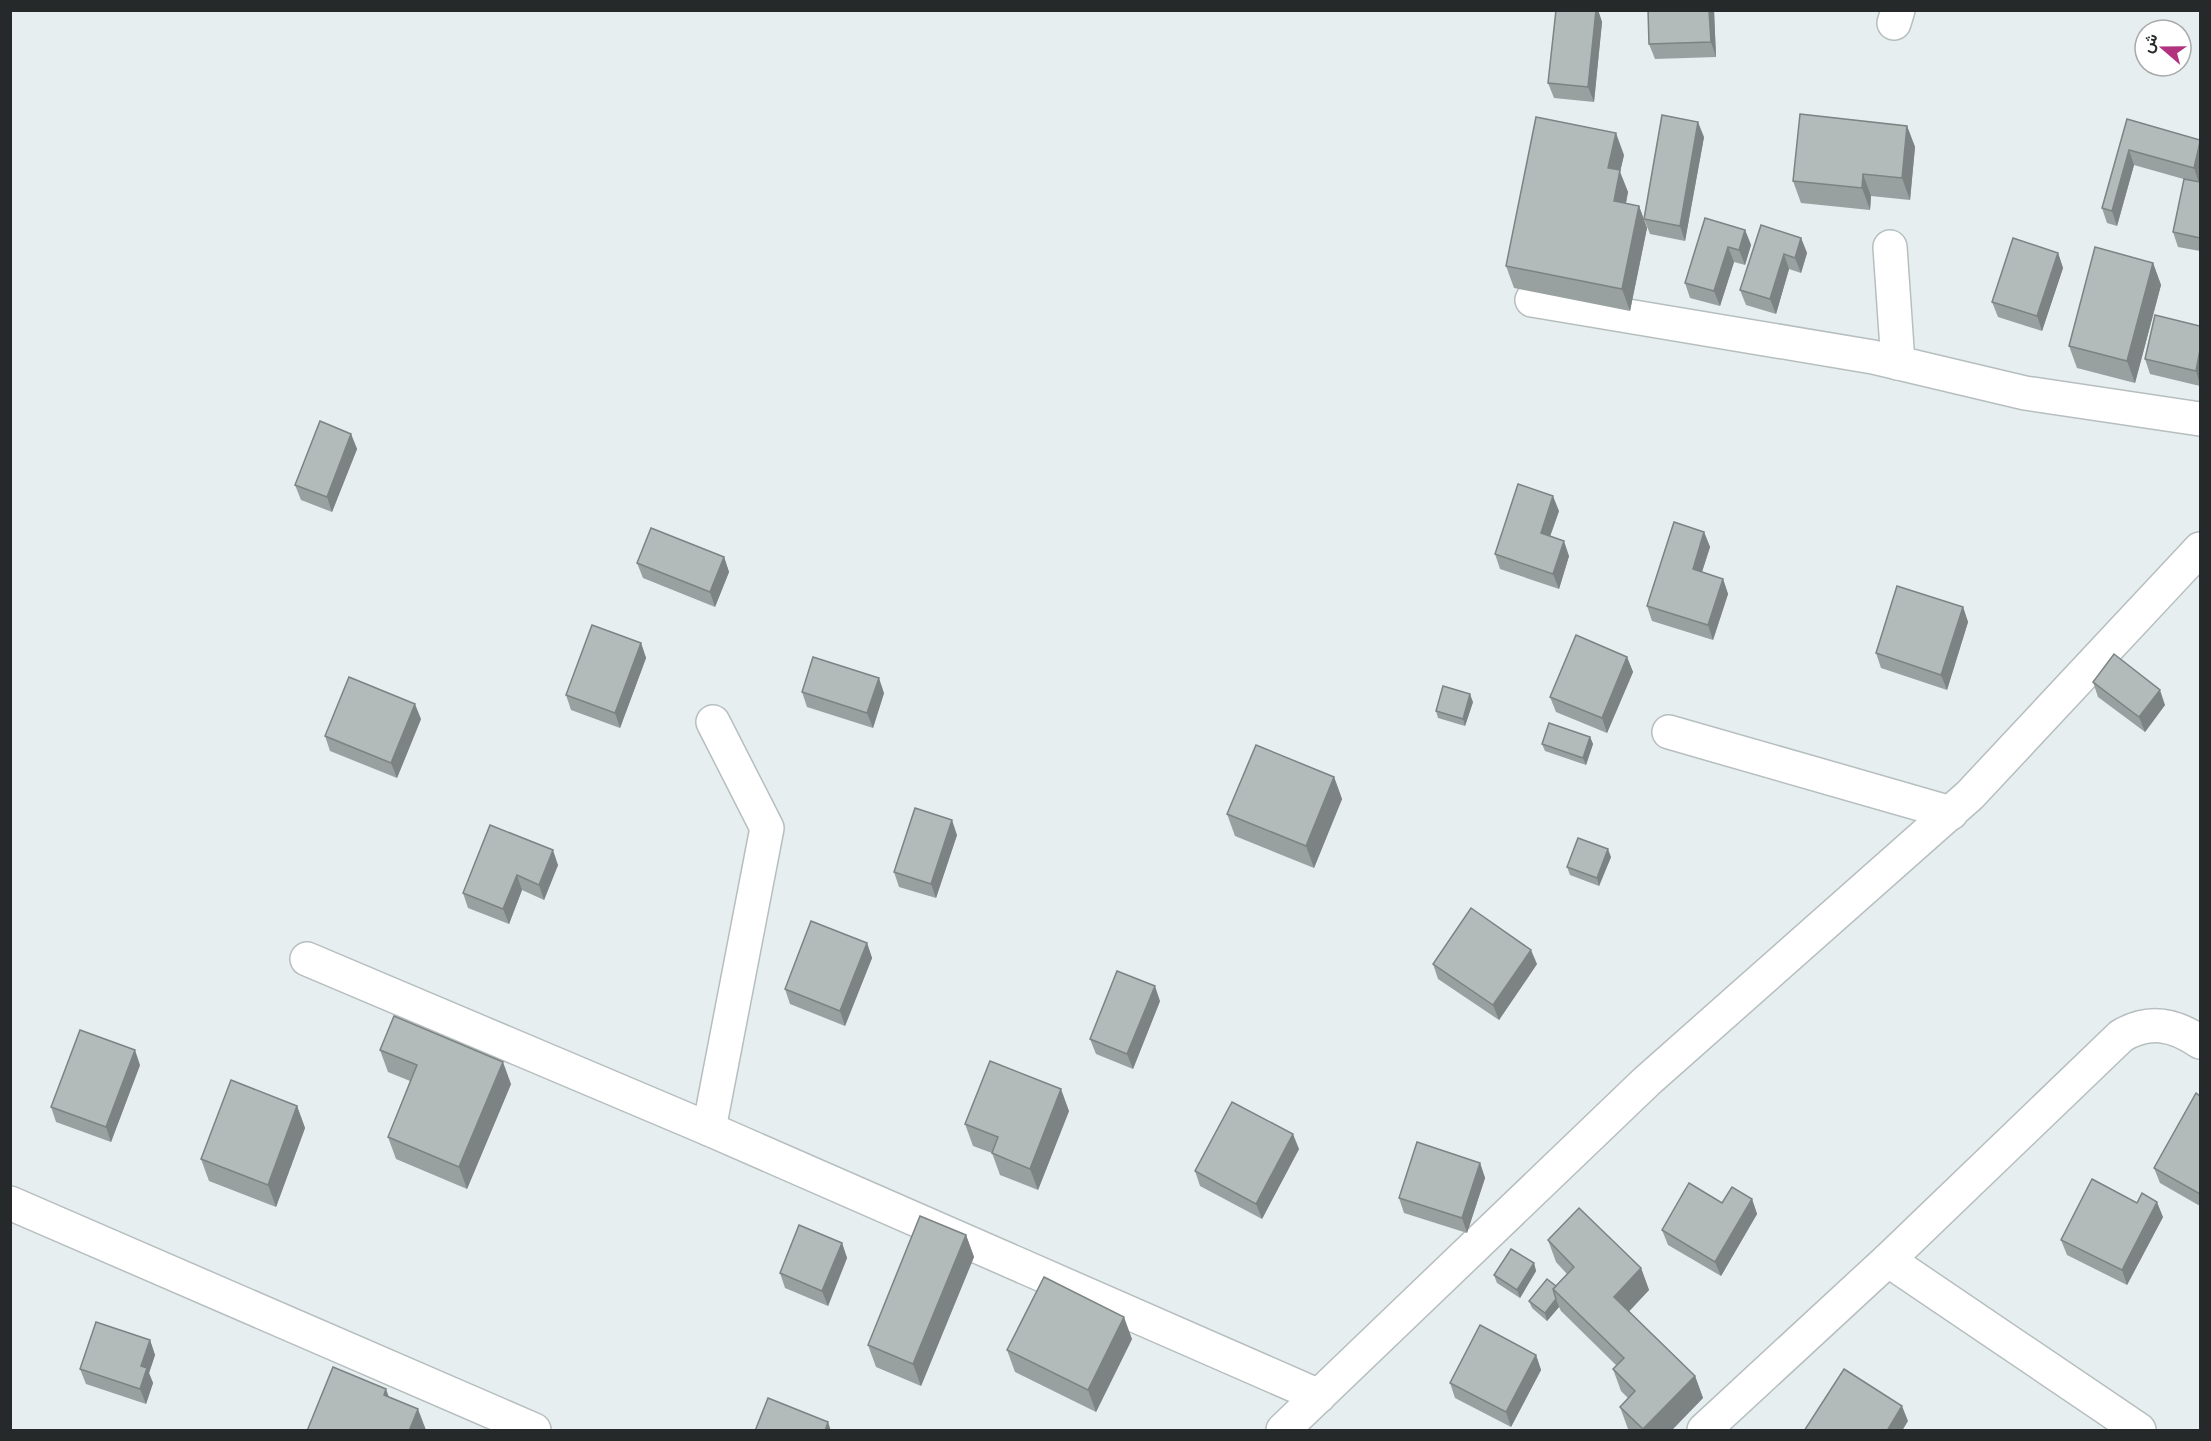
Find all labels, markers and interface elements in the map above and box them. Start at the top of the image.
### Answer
north arrow [2133,18,2193,78]
text: ش [2135,30,2162,55]

